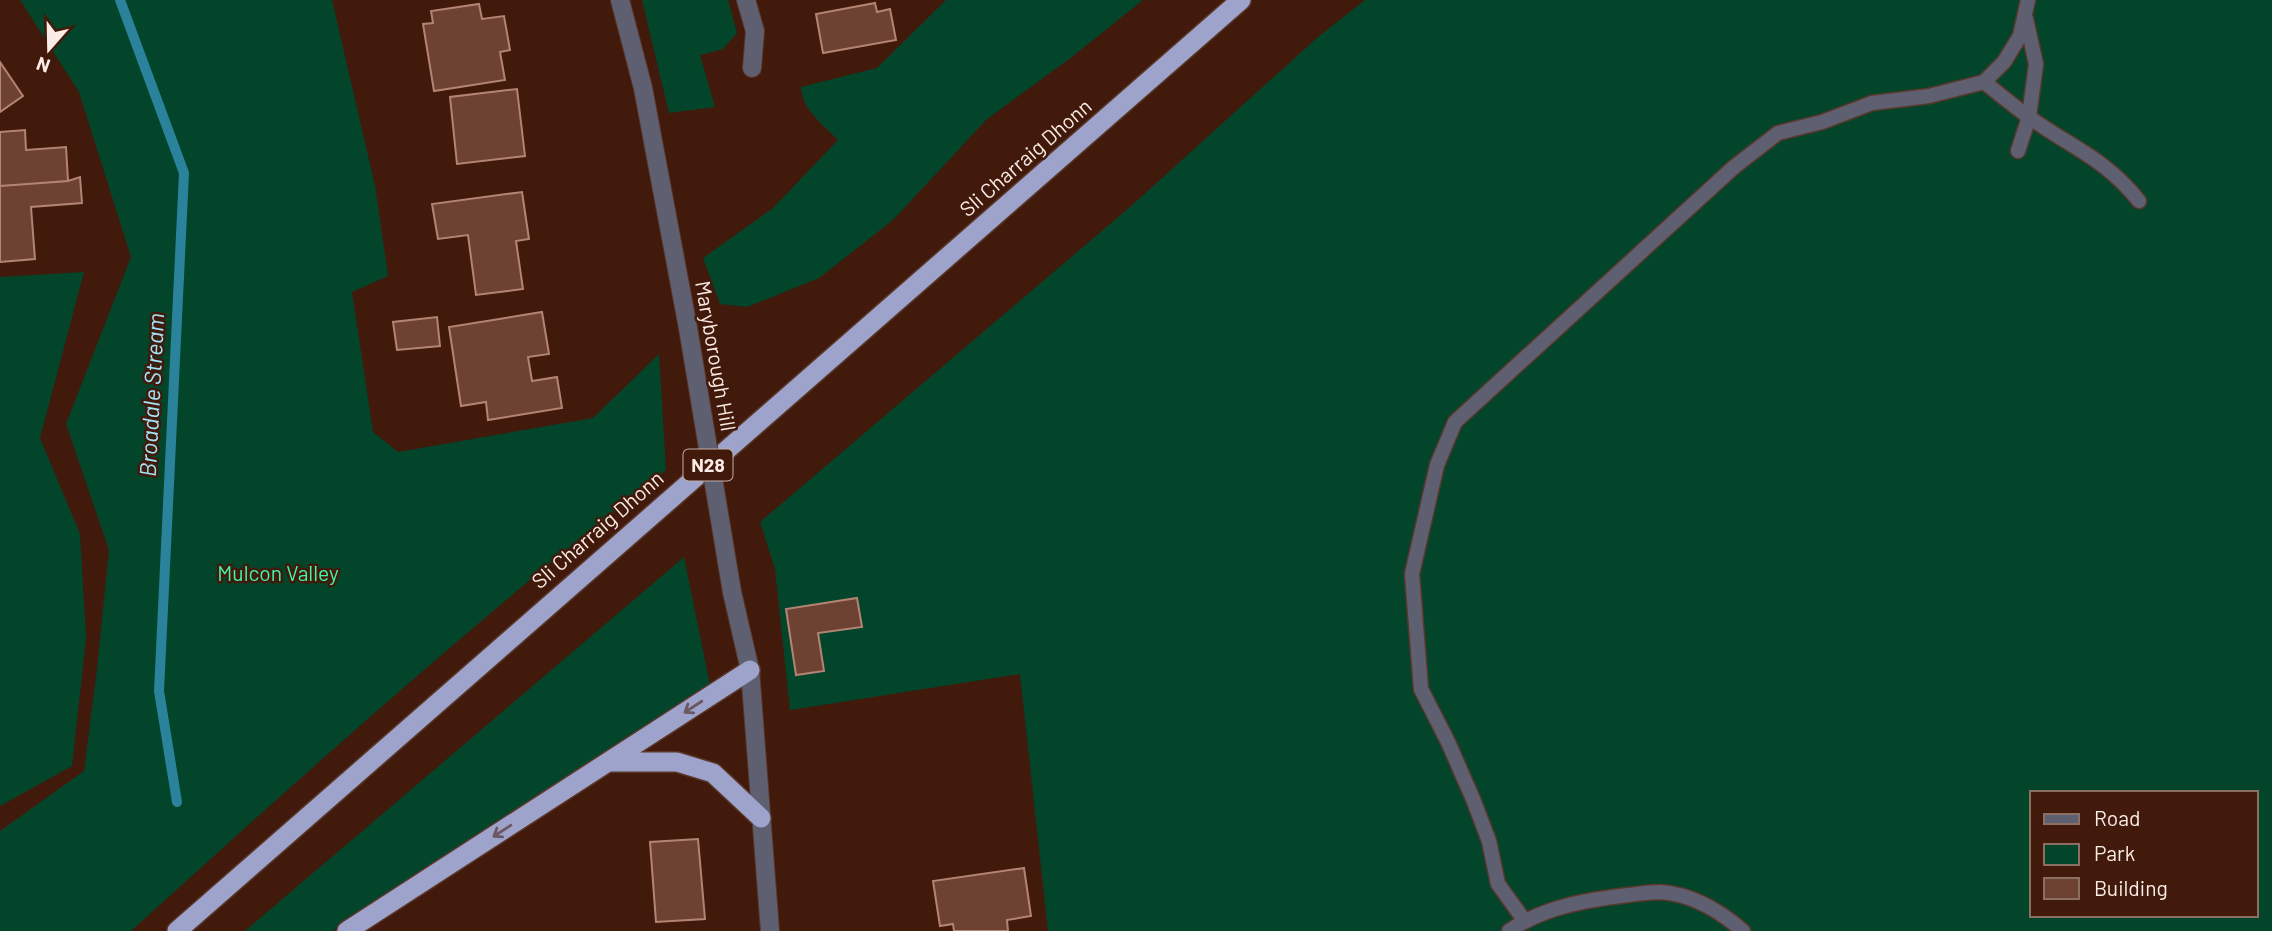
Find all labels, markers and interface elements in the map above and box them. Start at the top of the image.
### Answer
north arrow [14,14,84,84]
text: N [33,52,53,78]
street label: Sli Charraig Dhonn [954,93,1096,221]
street label: Maryborough Hill [691,279,742,433]
water label: Broadale Stream [133,312,169,477]
road number: N28 [684,450,732,480]
street label: Sli Charraig Dhonn [526,465,668,593]
park label: Mulcon Valley [217,560,339,585]
one-way arrow [684,700,703,714]
legend [2030,791,2258,917]
text: Road [2094,805,2140,830]
one-way arrow [493,823,512,838]
text: Park [2094,840,2135,865]
text: Building [2094,875,2168,900]

